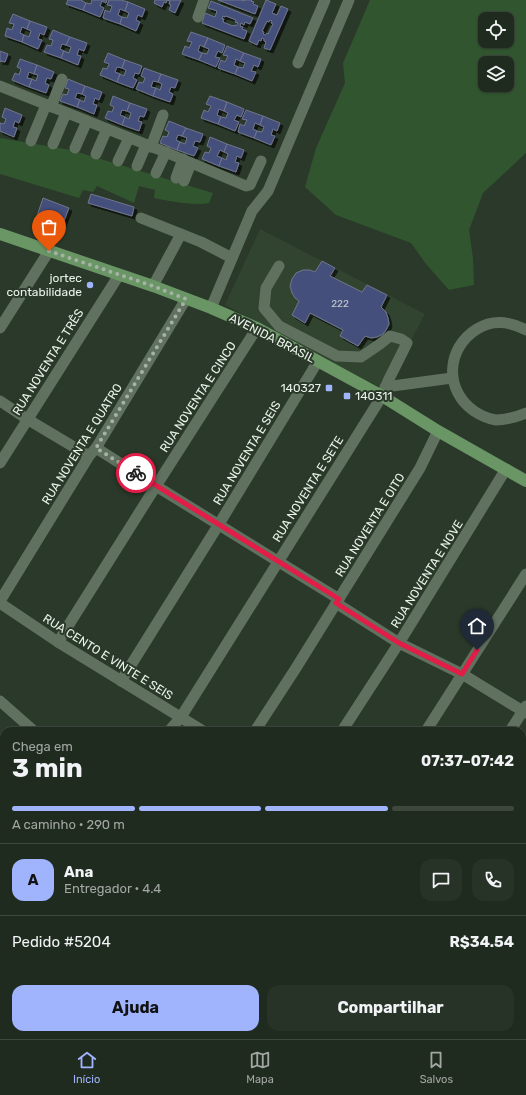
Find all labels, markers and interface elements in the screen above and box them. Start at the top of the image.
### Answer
map controls [478,12,514,92]
button: locate [478,12,514,48]
button: layers [478,56,514,92]
pin [32,210,66,251]
icon: bag [38,216,60,238]
place label: jortec contabilidade [6,271,82,299]
marker: jortec contabilidade [85,280,95,290]
house number: 222 [331,298,349,310]
street label: RUA NOVENTA E TRÊS [10,306,86,418]
street label: AVENIDA BRASIL [227,310,317,366]
street label: RUA NOVENTA E CINCO [157,339,239,455]
street label: RUA NOVENTA E QUATRO [39,381,125,507]
place label: 140327 [280,381,321,395]
marker: 140327 [324,383,334,393]
place label: 140311 [355,389,392,403]
marker: 140311 [342,391,352,401]
street label: RUA NOVENTA E SEIS [210,398,284,508]
street label: RUA NOVENTA E SETE [270,433,346,545]
courier [116,453,156,493]
icon: bike [125,462,147,484]
street label: RUA NOVENTA E OITO [332,471,408,579]
street label: RUA NOVENTA E NOVE [388,517,466,631]
pin [460,609,494,650]
street label: RUA CENTO E VINTE E SEIS [41,611,175,703]
icon: home [466,615,488,637]
text: Chega em [12,739,73,754]
text: 07:37–07:42 [421,752,514,770]
text: 3 min [12,753,83,784]
text: A caminho · 290 m [12,817,125,832]
button: chat [420,859,462,901]
button: phone [472,859,514,901]
text: Ana [64,863,93,881]
text: A [28,871,38,889]
text: Entregador · 4.4 [64,881,161,896]
text: Pedido #5204 [12,933,111,951]
text: R$34.54 [449,933,514,951]
button: Ajuda [12,985,259,1031]
button: Compartilhar [267,985,514,1031]
tab: Início [73,1049,100,1086]
tab: Mapa [246,1049,274,1086]
tab: Salvos [420,1049,453,1086]

